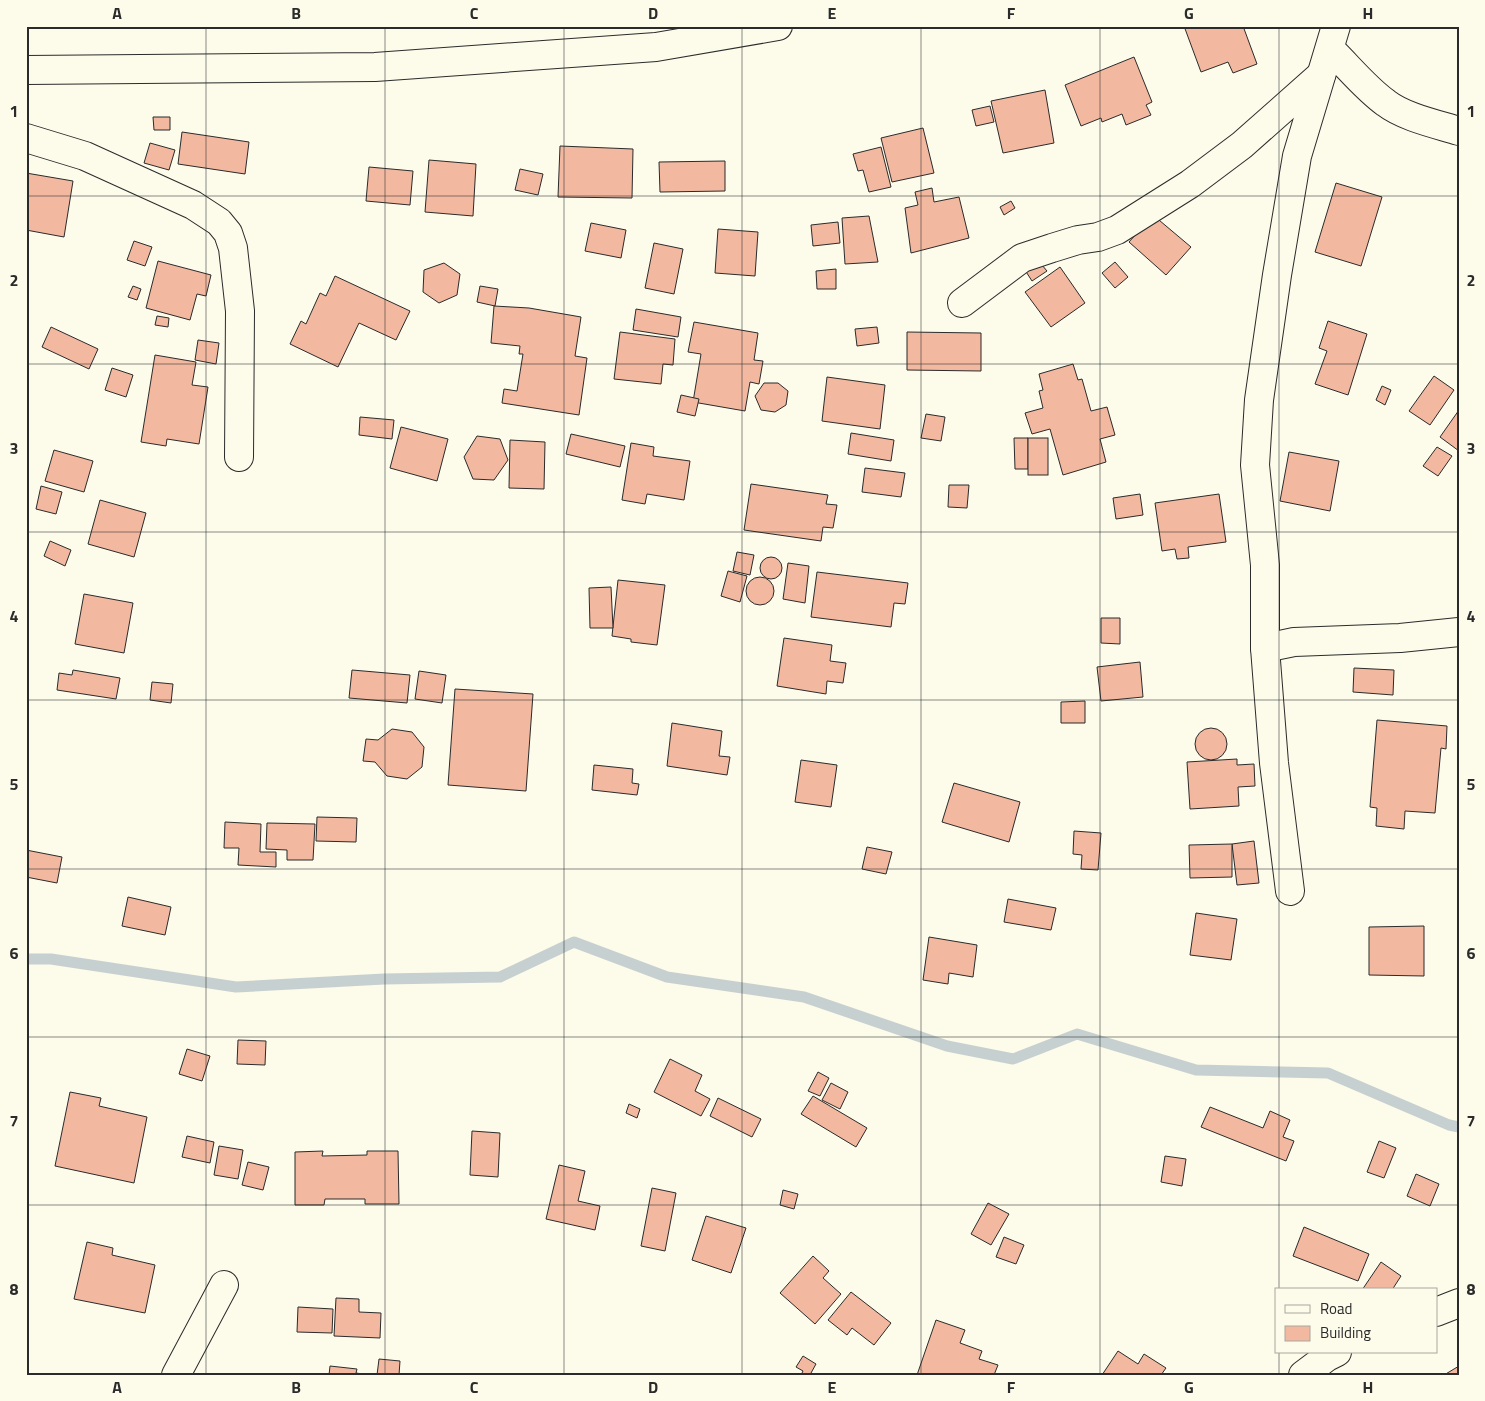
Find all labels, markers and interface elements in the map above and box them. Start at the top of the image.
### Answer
text: A [112,1,122,25]
text: B [291,1,301,25]
text: C [470,1,479,25]
text: D [648,1,658,25]
text: E [828,1,837,25]
text: F [1007,1,1016,25]
text: G [1184,1,1194,25]
text: H [1363,1,1373,25]
text: 1 [10,99,18,123]
text: 1 [1467,99,1475,123]
text: 2 [10,268,18,292]
text: 2 [1467,268,1475,292]
text: 3 [10,436,18,460]
text: 3 [1467,436,1475,460]
text: 4 [10,604,19,628]
text: 4 [1467,604,1476,628]
text: 5 [10,772,19,796]
text: 5 [1467,772,1476,796]
text: 6 [10,941,19,965]
text: 6 [1467,941,1476,965]
text: 7 [10,1109,18,1133]
text: 7 [1467,1109,1475,1133]
text: 8 [10,1277,19,1301]
text: 8 [1467,1277,1476,1301]
legend [1275,1288,1438,1354]
text: Road [1320,1297,1352,1320]
text: Building [1320,1321,1371,1344]
text: A [112,1375,122,1399]
text: B [291,1375,301,1399]
text: C [470,1375,479,1399]
text: D [648,1375,658,1399]
text: E [828,1375,837,1399]
text: F [1007,1375,1016,1399]
text: G [1184,1375,1194,1399]
text: H [1363,1375,1373,1399]

